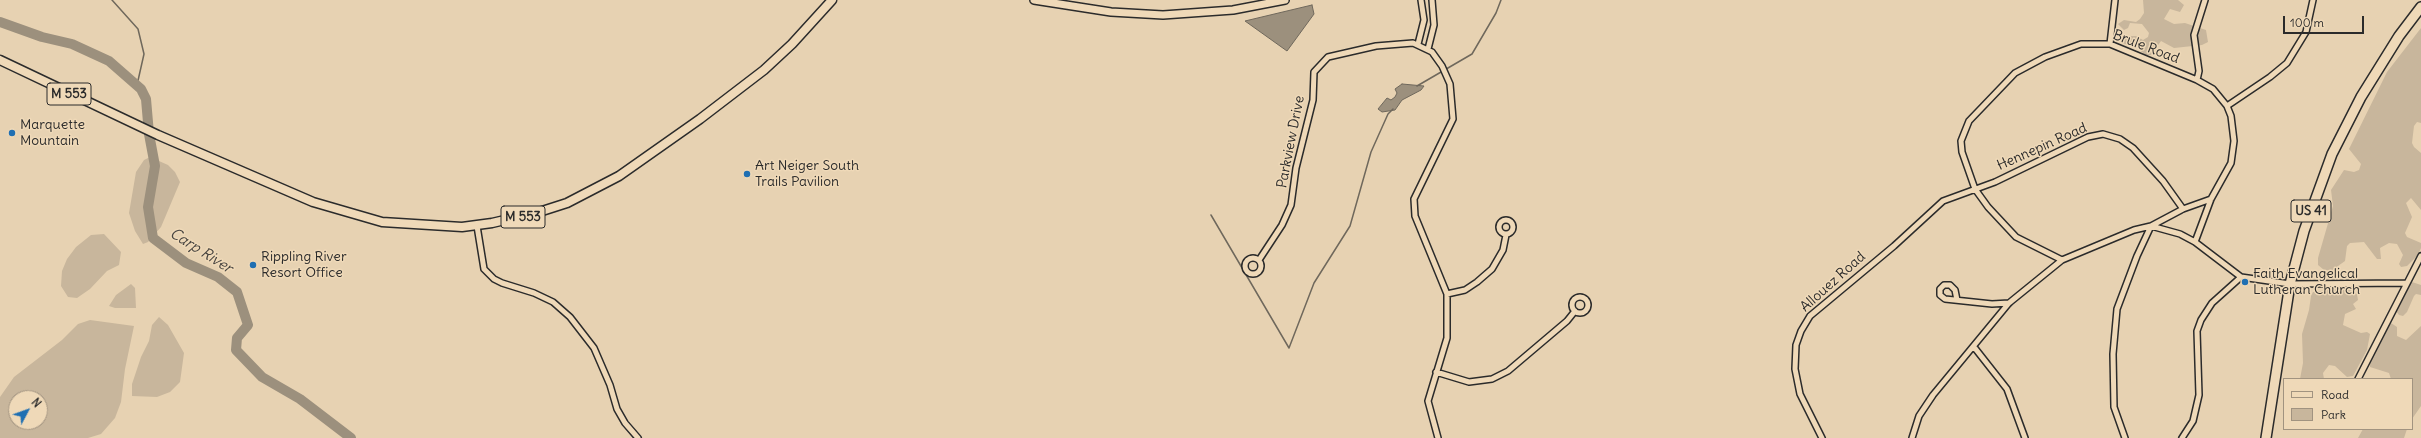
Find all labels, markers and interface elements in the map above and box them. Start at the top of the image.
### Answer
scale bar [2285,8,2366,34]
text: 100 m [2290,15,2324,30]
street label: Brule Road [2110,27,2182,67]
road number: M 553 [47,83,91,105]
street label: Parkview Drive [1274,94,1308,190]
place label: Marquette Mountain [20,117,85,150]
street label: Hennepin Road [1994,120,2090,174]
marker: Marquette Mountain [7,128,17,138]
place label: Art Neiger South Trails Pavilion [755,158,859,190]
marker: Art Neiger South Trails Pavilion [742,169,752,179]
road number: US 41 [2291,200,2331,222]
road number: M 553 [501,206,545,228]
water label: Carp River [166,225,236,277]
street label: Allouez Road [1797,248,1869,316]
place label: Rippling River Resort Office [261,249,347,282]
marker: Rippling River Resort Office [248,260,258,270]
place label: Faith Evangelical Lutheran Church [2253,266,2360,298]
marker: Faith Evangelical Lutheran Church [2240,277,2250,287]
legend [2283,378,2413,430]
text: Road [2321,387,2349,402]
north arrow [8,390,48,430]
text: N [29,395,44,410]
text: Park [2321,407,2346,422]

